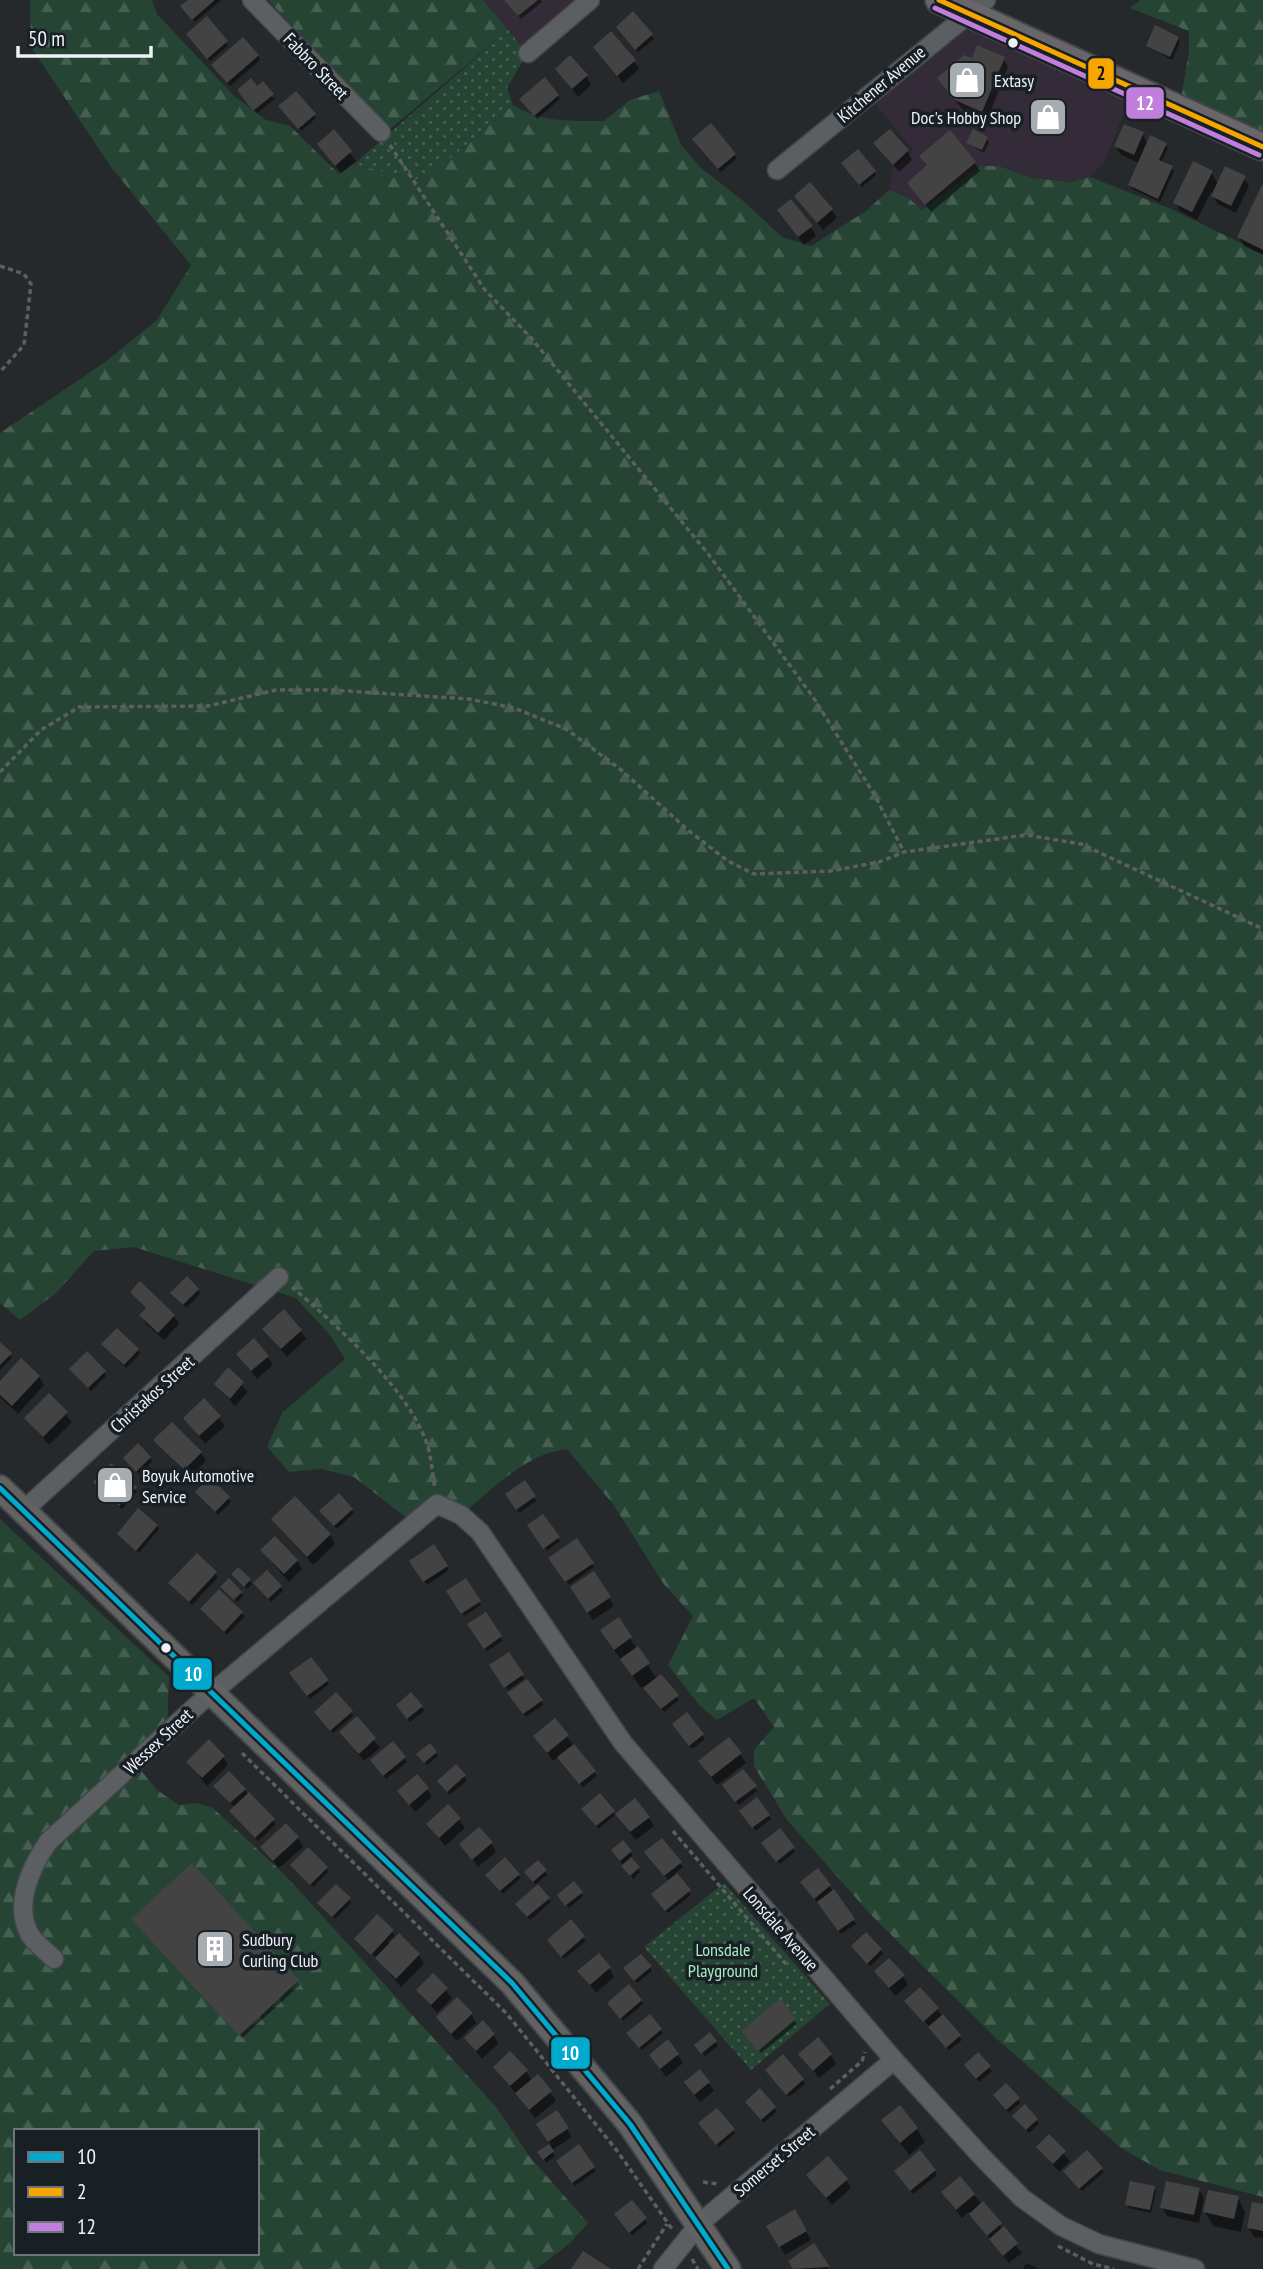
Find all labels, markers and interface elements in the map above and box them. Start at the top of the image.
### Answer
scale bar [18,14,150,58]
text: 50 m [28,25,65,52]
street label: Fabbro Street [279,28,353,104]
unlabelled marker [1006,36,1020,50]
street label: Kitchener Avenue [832,40,930,128]
line badge: 2 [1087,57,1115,90]
shop icon: Extasy [946,59,988,101]
text: 2 [1096,61,1106,85]
place label: Extasy [994,69,1034,92]
line badge: 12 [1125,86,1165,120]
text: 12 [1136,91,1154,115]
shop icon: Doc's Hobby Shop [1027,96,1069,138]
place label: Doc's Hobby Shop [911,106,1021,129]
street label: Christakos Street [105,1350,199,1438]
shop icon: Boyuk Automotive Service [94,1464,136,1506]
place label: Boyuk Automotive Service [142,1464,254,1508]
unlabelled marker [159,1641,173,1655]
line badge: 10 [172,1657,213,1691]
text: 10 [184,1662,202,1686]
street label: Wessex Street [119,1703,197,1779]
street label: Lonsdale Avenue [738,1882,824,1976]
building icon: Sudbury Curling Club [194,1928,236,1970]
place label: Sudbury Curling Club [242,1928,319,1972]
park label: Lonsdale Playground [688,1938,758,1982]
line badge: 10 [550,2036,591,2070]
text: 10 [561,2041,579,2065]
street label: Somerset Street [729,2120,819,2202]
legend [14,2129,259,2255]
text: 10 [77,2143,96,2170]
text: 2 [77,2178,86,2205]
text: 12 [77,2213,96,2240]

